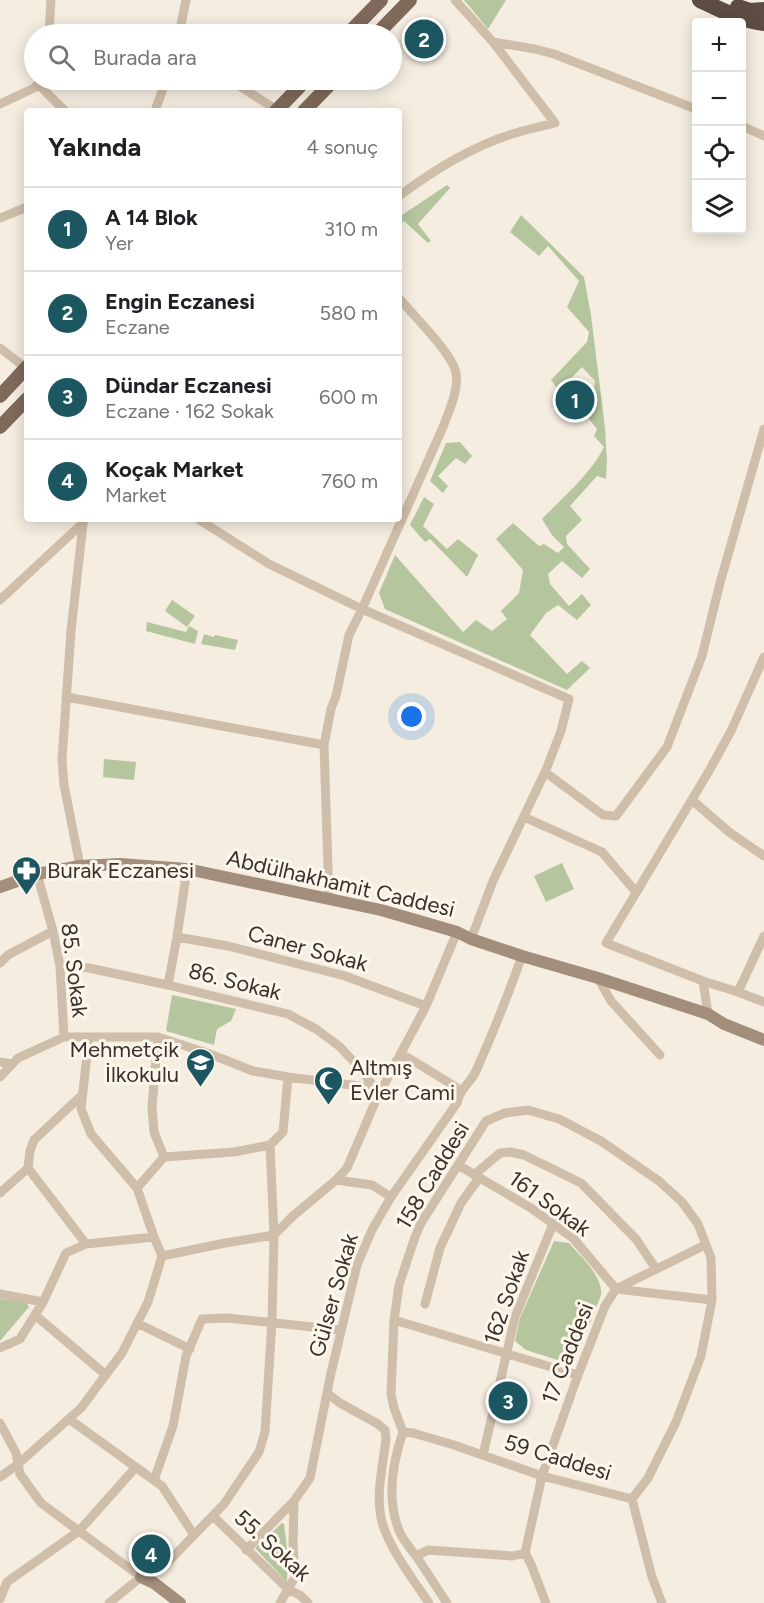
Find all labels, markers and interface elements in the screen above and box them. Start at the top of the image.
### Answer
pin: 2 [404,16,444,62]
map controls [692,18,746,234]
button: + [692,18,746,72]
search box [24,24,402,90]
icon: search [45,41,78,74]
text: Burada ara [93,44,197,71]
button: − [692,72,746,126]
button: locate [692,126,746,180]
text: Yakında [48,131,141,163]
text: 4 sonuç [307,135,378,159]
button: layers [692,180,746,234]
text: A 14 Blok [105,204,198,231]
text: 1 [63,217,72,241]
text: 310 m [324,217,378,241]
text: Yer [105,231,134,255]
text: Engin Eczanesi [105,288,255,315]
text: 2 [62,301,73,325]
text: 580 m [319,301,378,325]
text: Eczane [105,315,170,339]
text: Dündar Eczanesi [105,372,272,399]
pin: 1 [556,378,594,422]
text: 3 [62,385,73,409]
text: 600 m [319,385,378,409]
text: Eczane · 162 Sokak [105,399,274,423]
text: Koçak Market [105,456,244,483]
text: 4 [61,469,74,493]
text: 760 m [321,469,378,493]
text: Market [105,483,167,507]
your location [397,702,426,731]
street label: Abdülhakhamit Caddesi [224,844,458,923]
pharmacy icon: Burak Eczanesi [10,854,42,896]
place label: Burak Eczanesi [47,857,194,884]
street label: Caner Sokak [245,920,371,978]
street label: 85. Sokak [55,921,94,1019]
street label: 86. Sokak [186,957,284,1006]
place label: Mehmetçik İlkokulu [69,1036,179,1088]
school or university icon: Mehmetçik İlkokulu [184,1046,216,1088]
place label: Altmış Evler Cami [350,1054,455,1106]
mosque icon: Altmış Evler Cami [313,1064,345,1106]
street label: 158 Caddesi [390,1116,475,1234]
street label: 161 Sokak [503,1165,596,1242]
street label: Gülser Sokak [303,1230,364,1360]
street label: 162 Sokak [478,1246,535,1348]
street label: 17 Caddesi [536,1299,599,1408]
pin: 3 [488,1378,528,1424]
street label: 59 Caddesi [501,1428,615,1487]
street label: 55. Sokak [229,1504,317,1587]
pin: 4 [132,1532,170,1576]

